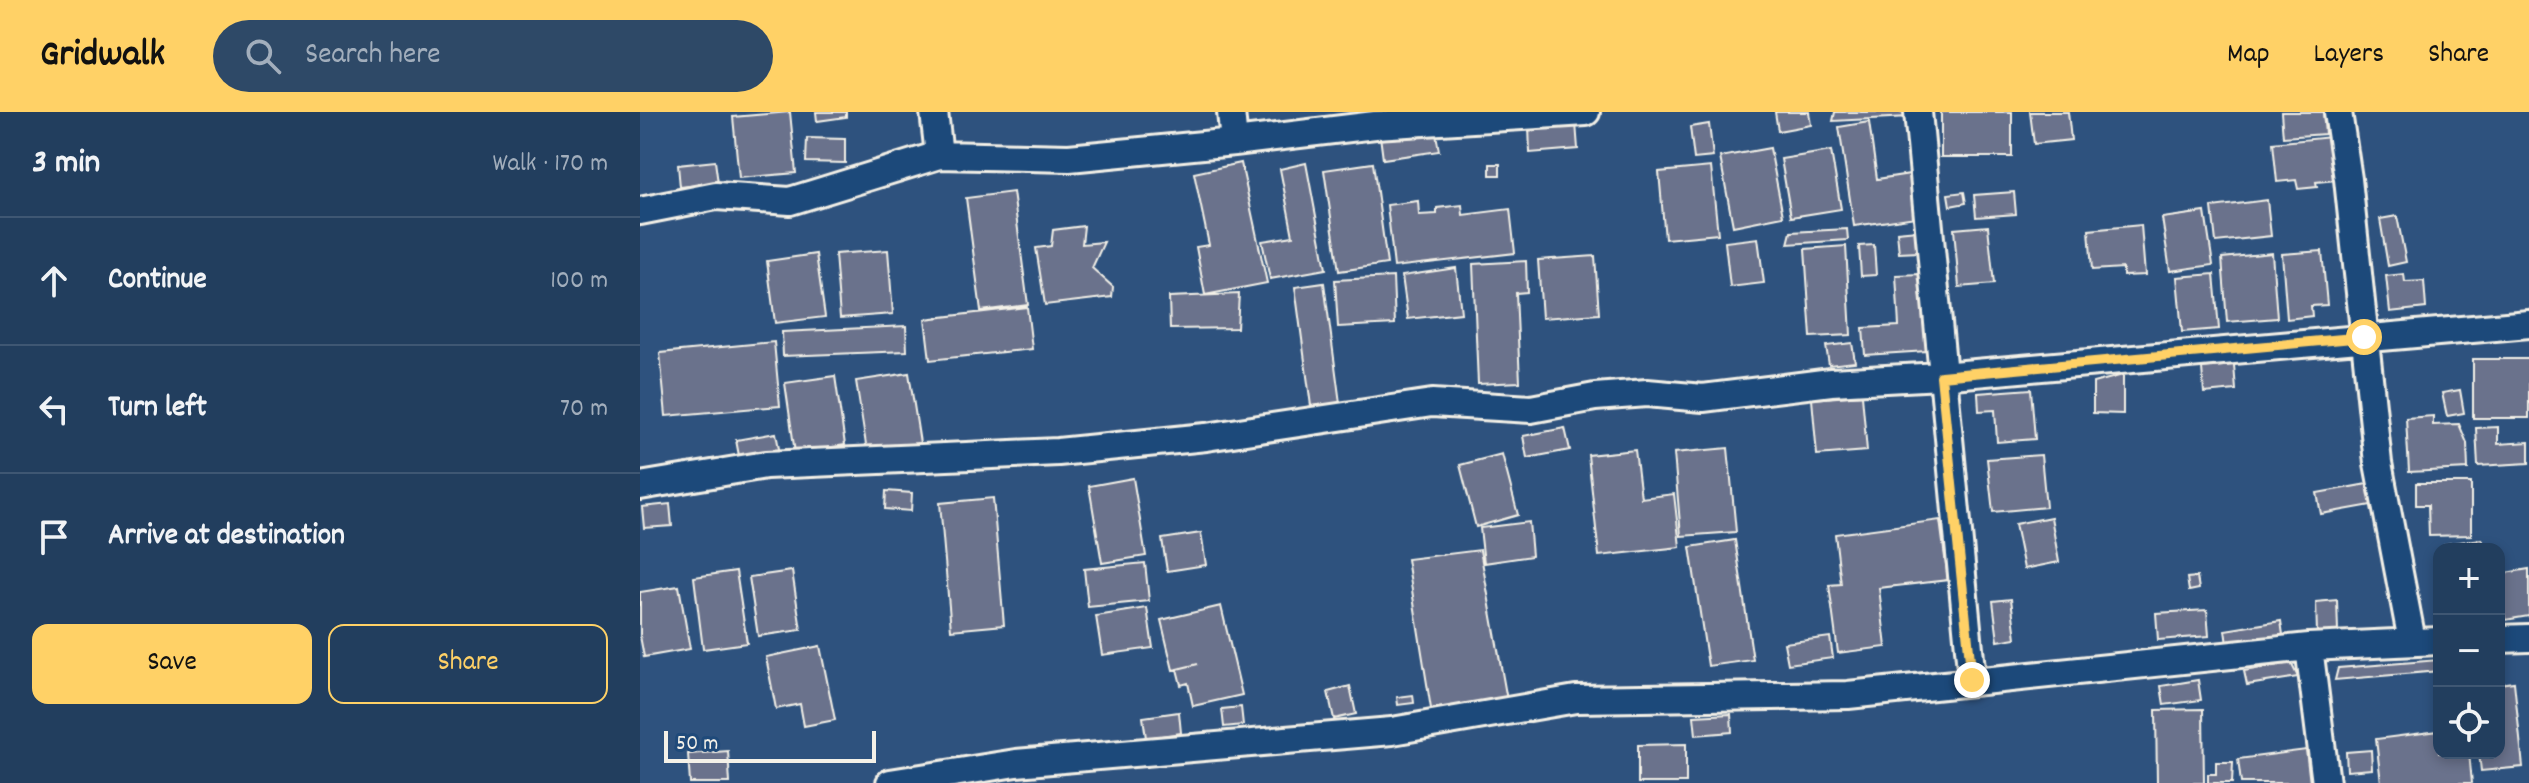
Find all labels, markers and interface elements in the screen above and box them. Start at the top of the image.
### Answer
search box [213,20,773,92]
text: Gridwalk [40,29,165,84]
icon: search [241,34,285,78]
text: Search here [305,35,441,78]
text: Map [2227,36,2270,76]
text: Layers [2314,36,2384,76]
text: Share [2428,36,2489,76]
text: 3 min [32,140,100,189]
text: Walk · 170 m [493,146,608,183]
icon: ahead [32,259,76,303]
text: Continue [108,260,207,303]
text: 100 m [550,263,608,300]
route start [2346,319,2382,355]
icon: left [32,387,76,431]
text: Turn left [108,388,207,431]
text: 70 m [560,391,608,428]
icon: arrive [32,515,76,559]
text: Arrive at destination [108,516,345,559]
map controls [2433,543,2505,759]
button: + [2433,543,2505,615]
button: − [2433,615,2505,687]
button: Save [32,624,312,704]
button: Share [328,624,608,704]
route end [1954,662,1990,698]
button: locate [2433,687,2505,759]
scale bar [664,727,876,763]
text: 50 m [676,729,718,760]

